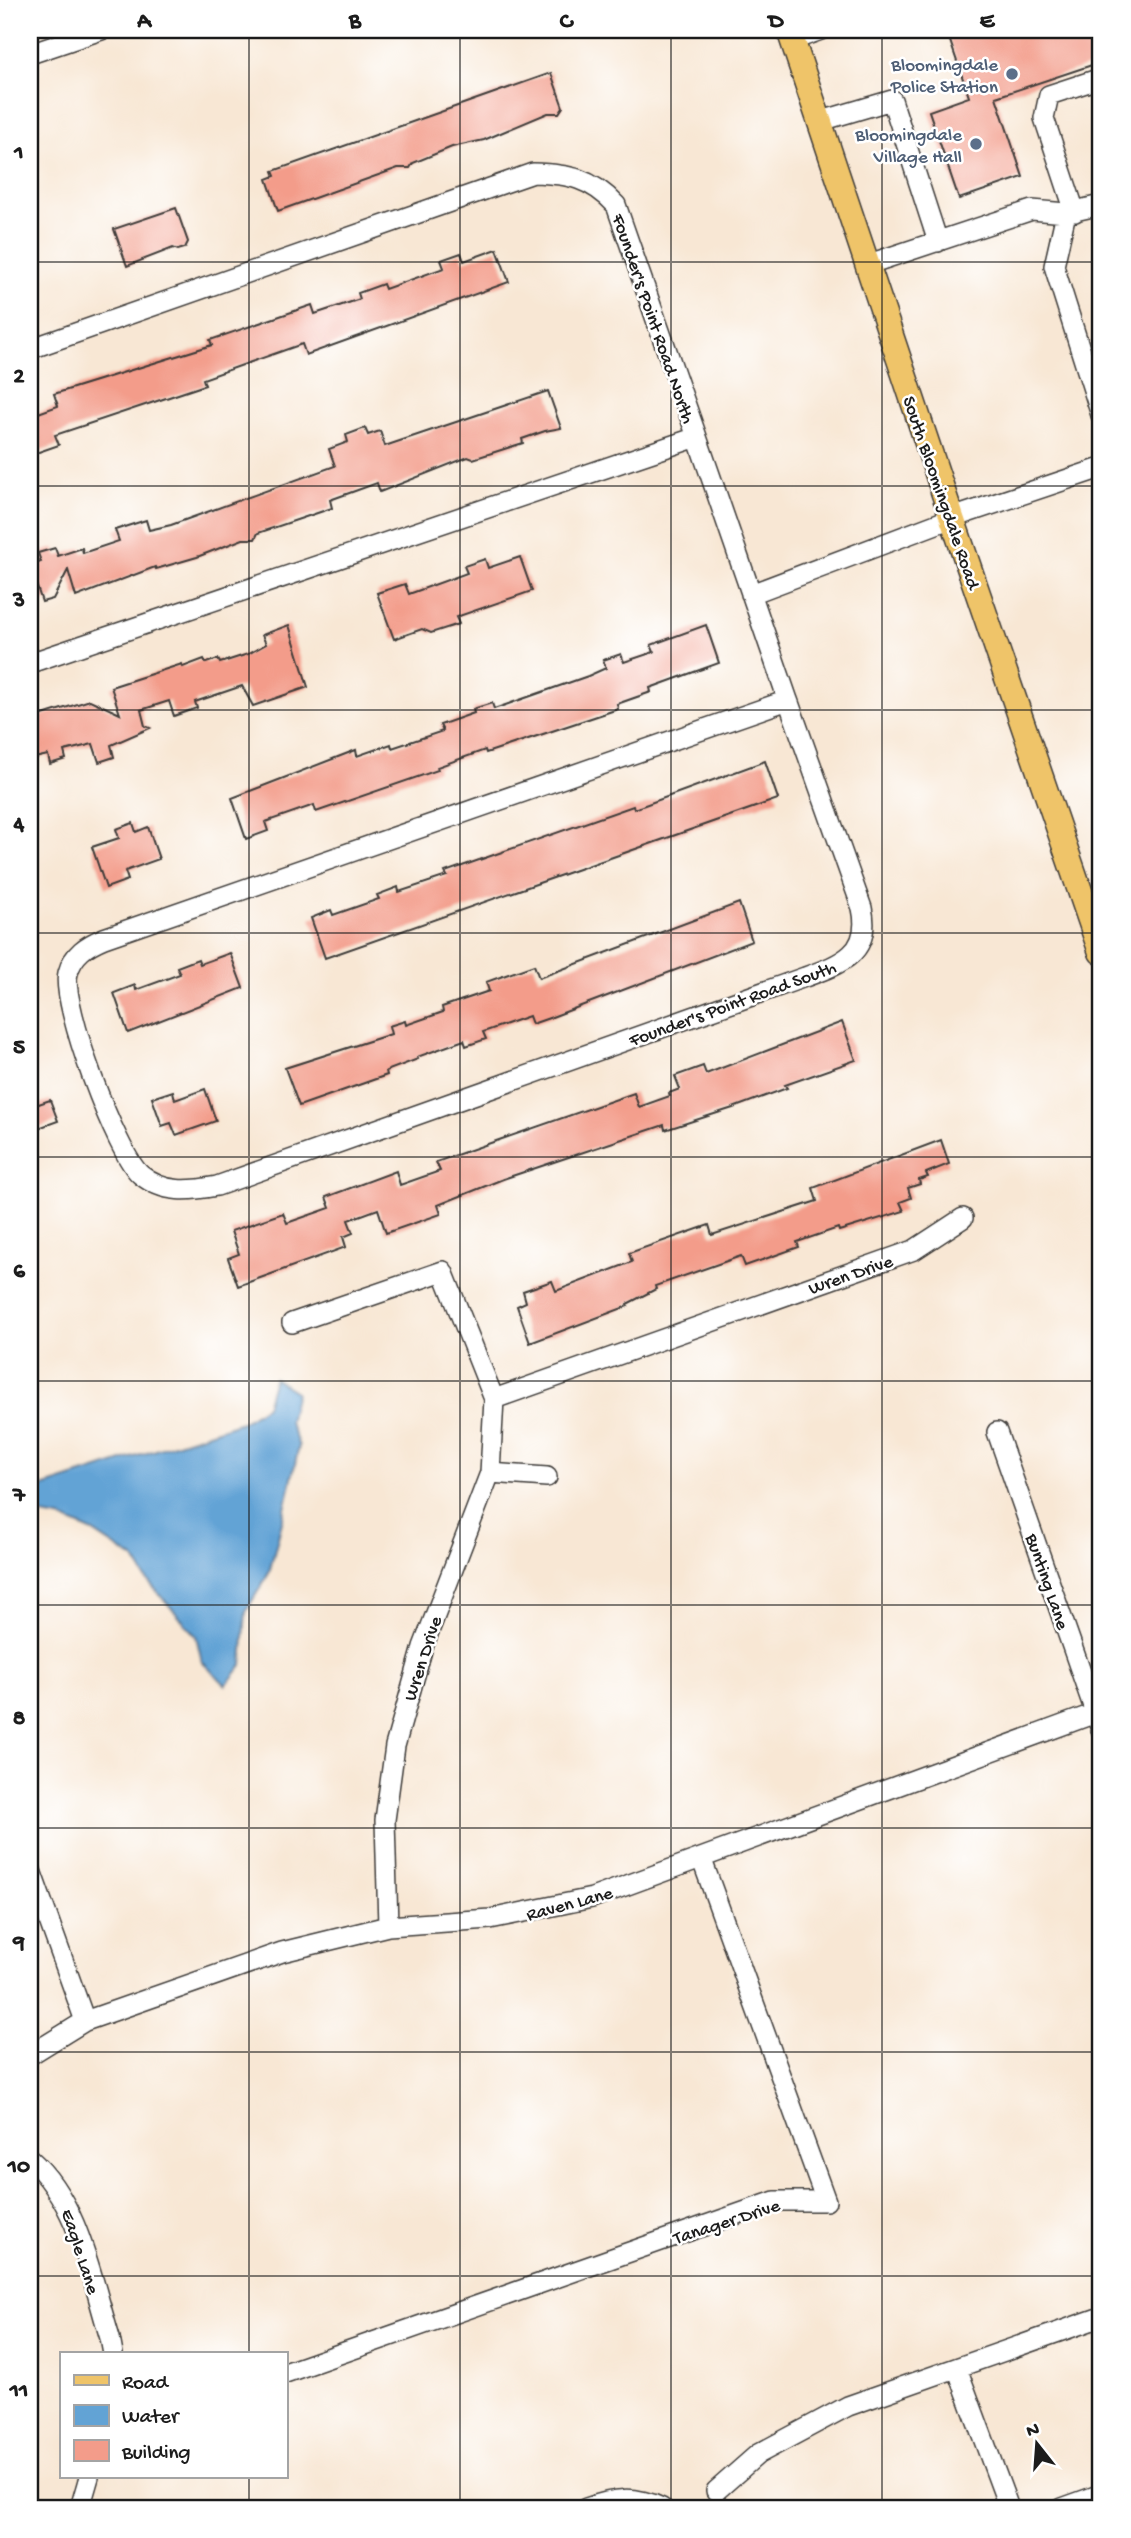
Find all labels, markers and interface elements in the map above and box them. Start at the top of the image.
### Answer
text: A [136,9,152,36]
text: B [348,9,362,36]
text: C [560,9,575,36]
text: D [767,9,785,36]
text: E [980,9,996,36]
place label: Bloomingdale Police Station [890,55,998,100]
marker: Bloomingdale Police Station [1004,66,1020,82]
place label: Bloomingdale Village Hall [854,125,962,170]
marker: Bloomingdale Village Hall [968,136,984,152]
text: 1 [13,140,24,167]
street label: Founder's Point Road North [605,210,698,427]
text: 2 [13,364,25,391]
street label: South Bloomingdale Road [896,394,984,595]
text: 3 [12,588,25,615]
text: 4 [13,812,25,839]
street label: Founder's Point Road South [626,957,840,1054]
text: 5 [13,1035,25,1062]
street label: Wren Drive [806,1251,896,1301]
text: 6 [13,1259,26,1286]
text: 7 [12,1483,26,1510]
street label: Bunting Lane [1018,1530,1073,1633]
street label: Wren Drive [400,1614,449,1704]
text: 8 [13,1706,26,1733]
street label: Raven Lane [524,1883,616,1928]
text: 9 [12,1930,25,1957]
text: 10 [7,2154,30,2181]
street label: Tanager Drive [670,2195,783,2252]
street label: Eagle Lane [54,2207,103,2298]
legend [60,2352,287,2478]
text: Road [122,2372,170,2397]
text: 11 [9,2378,28,2405]
text: Water [122,2406,180,2431]
north arrow [1002,2408,1072,2478]
text: N [1024,2418,1042,2444]
text: Building [121,2442,191,2467]

